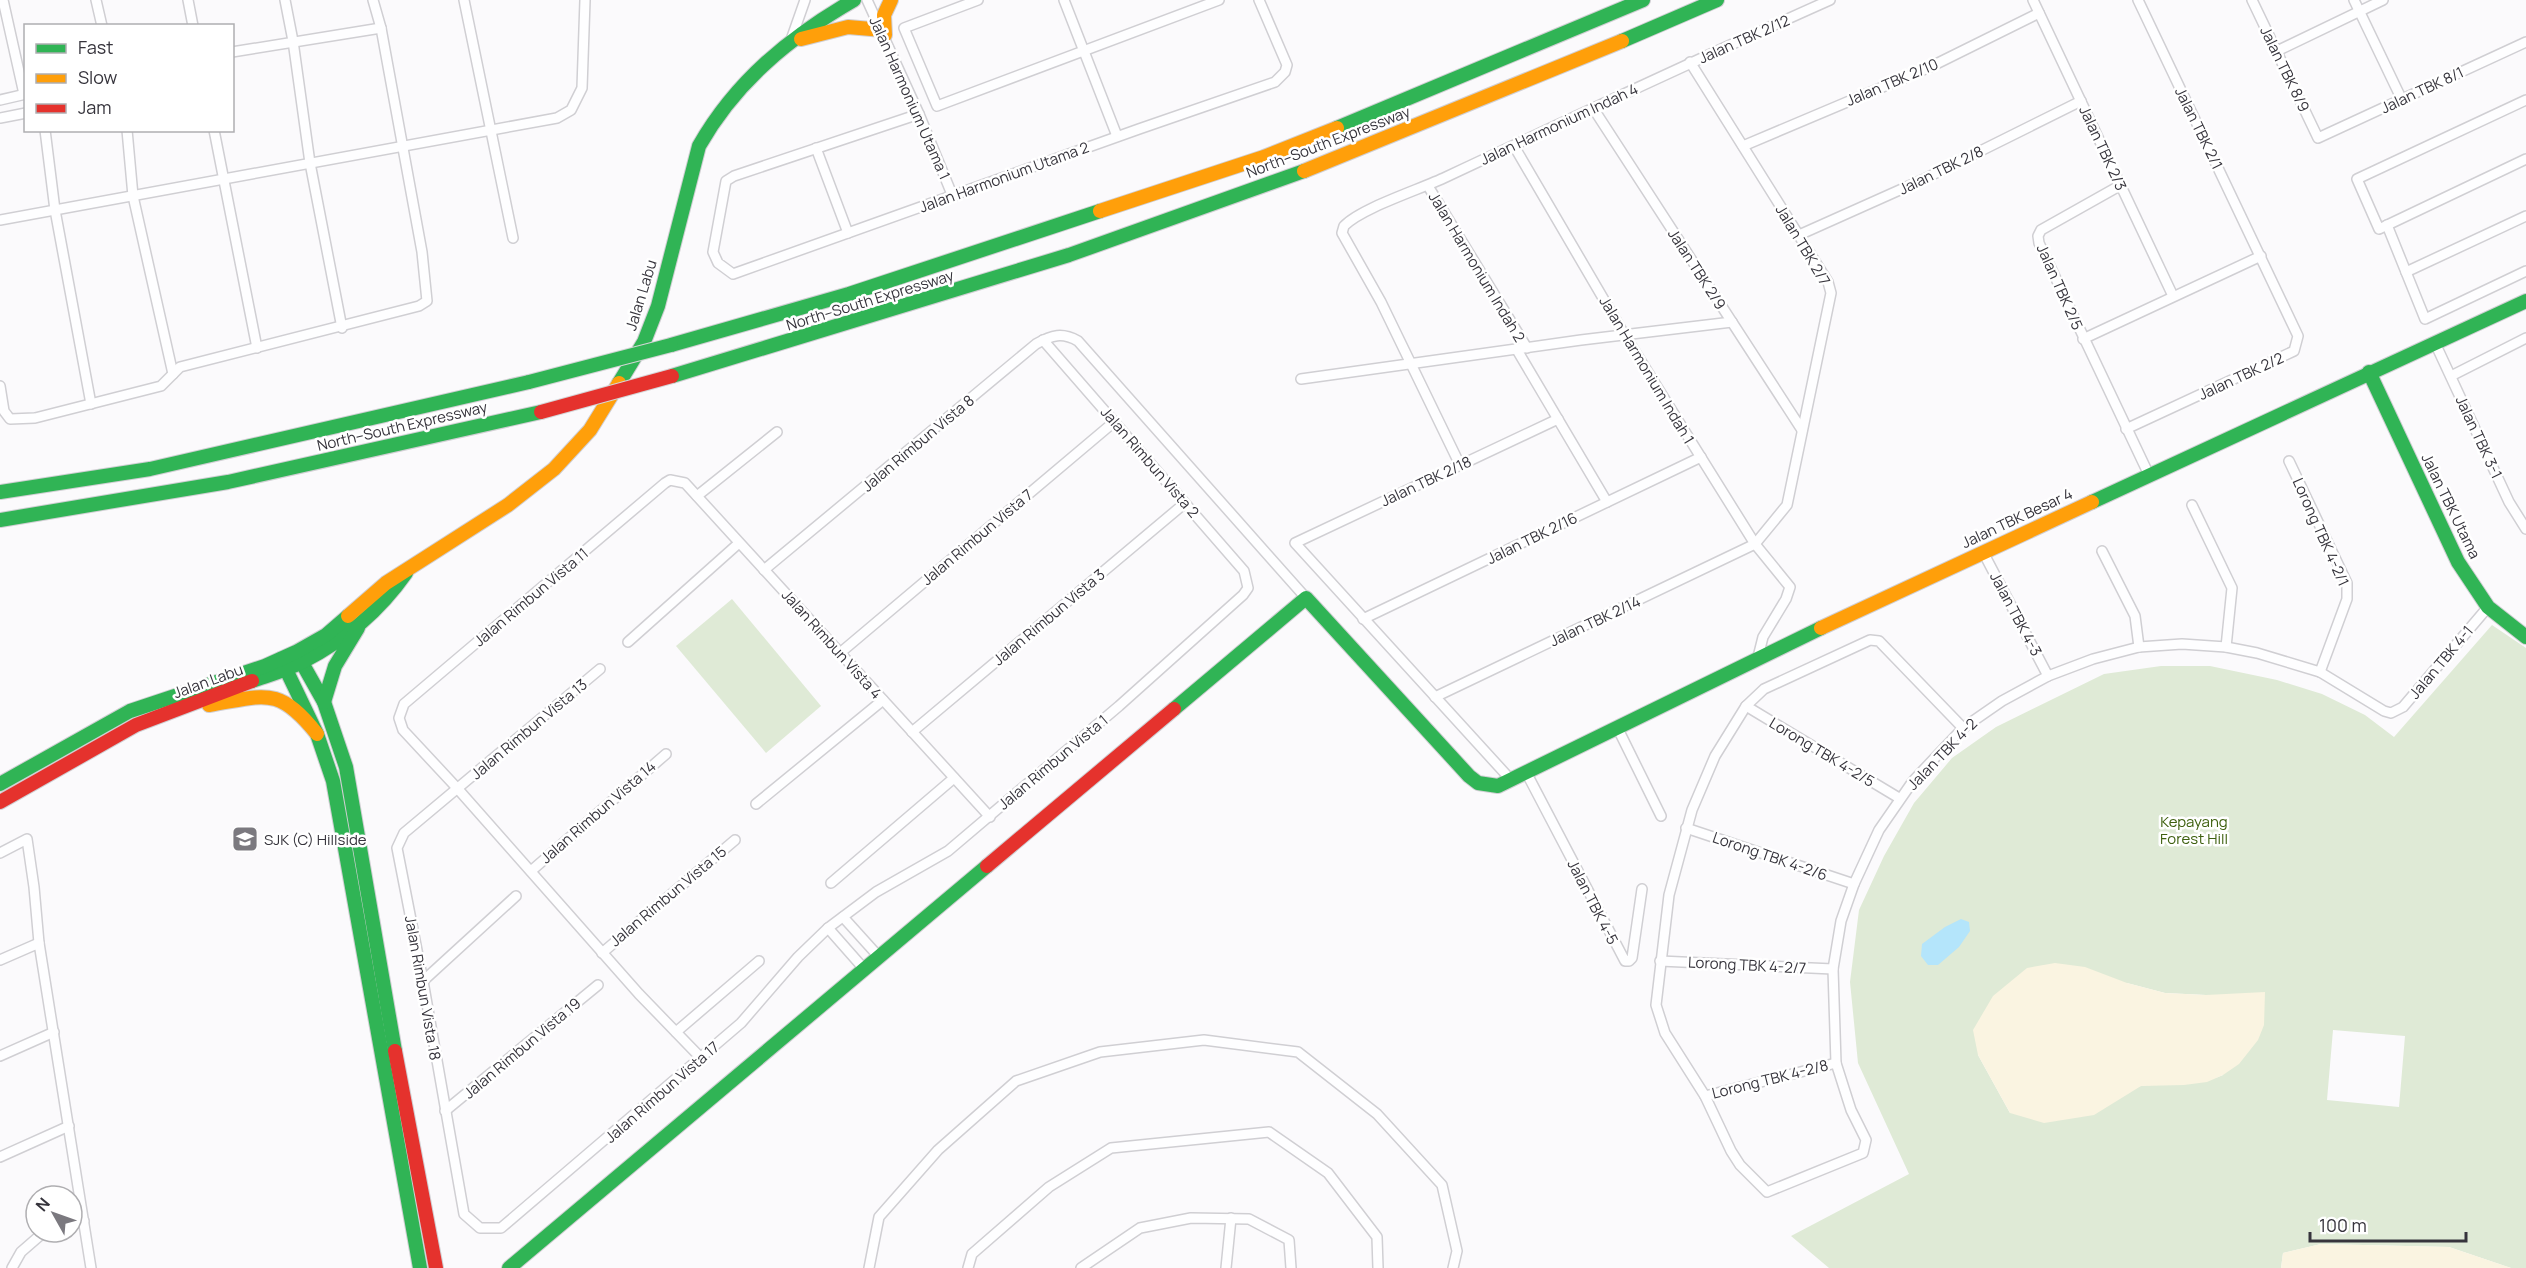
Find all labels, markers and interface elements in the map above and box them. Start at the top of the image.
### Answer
street label: Jalan TBK 2/12 [1695,10,1793,68]
street label: Jalan Harmonium Utama 1 [865,13,955,183]
street label: Jalan TBK 8/9 [2255,23,2315,115]
legend [24,24,234,132]
text: Fast [78,35,113,59]
street label: Jalan TBK 2/10 [1843,53,1941,111]
street label: Jalan TBK 8/1 [2377,62,2467,118]
text: Slow [78,65,118,89]
street label: Jalan Harmonium Indah 4 [1477,78,1641,170]
street label: Jalan TBK 2/1 [2170,83,2228,173]
text: Jam [78,95,112,119]
street label: North–South Expressway [1243,101,1413,183]
street label: Jalan TBK 2/3 [2074,102,2132,194]
street label: Jalan Harmonium Utama 2 [916,137,1092,217]
street label: Jalan TBK 2/8 [1895,140,1987,200]
street label: Jalan Harmonium Indah 2 [1424,188,1530,346]
street label: Jalan TBK 2/7 [1771,201,1835,289]
street label: Jalan TBK 2/9 [1663,225,1731,313]
street label: Jalan TBK 2/5 [2032,241,2088,333]
street label: Jalan Labu [620,257,662,333]
street label: North–South Expressway [784,264,956,336]
street label: Jalan Harmonium Indah 1 [1594,292,1700,448]
street label: Jalan TBK 2/2 [2195,347,2287,405]
street label: Jalan Rimbun Vista 8 [857,390,979,496]
street label: Jalan TBK 3-1 [2451,392,2507,482]
street label: North–South Expressway [315,396,489,456]
street label: Jalan Rimbun Vista 2 [1096,402,1204,522]
street label: Jalan TBK Utama [2416,450,2486,562]
street label: Jalan TBK 2/18 [1377,451,1475,511]
street label: Lorong TBK 4-2/1 [2288,474,2354,590]
street label: Jalan TBK Besar 4 [1958,483,2076,553]
street label: Jalan Rimbun Vista 7 [917,484,1037,590]
street label: Jalan TBK 2/16 [1483,507,1581,569]
street label: Jalan Rimbun Vista 11 [469,543,593,651]
street label: Jalan Rimbun Vista 3 [989,564,1109,670]
street label: Jalan TBK 4-3 [1985,568,2047,660]
street label: Jalan Rimbun Vista 4 [777,585,887,703]
street label: Jalan TBK 2/14 [1546,591,1644,651]
street label: Jalan TBK 4-1 [2404,621,2478,703]
street label: Jalan Labu [170,659,246,703]
street label: Jalan Rimbun Vista 13 [466,674,592,784]
street label: Jalan Rimbun Vista 1 [993,710,1113,814]
street label: Lorong TBK 4-2/5 [1765,712,1879,792]
street label: Jalan TBK 4-2 [1902,713,1982,795]
street label: Jalan Rimbun Vista 14 [536,756,660,868]
park label: Kepayang Forest Hill [2160,811,2228,849]
school or university icon: SJK (C) Hillside [230,824,260,854]
street label: Lorong TBK 4-2/6 [1710,827,1830,885]
place label: SJK (C) Hillside [264,829,367,850]
street label: Jalan Rimbun Vista 15 [605,841,731,951]
street label: Jalan TBK 4-5 [1563,856,1623,948]
street label: Jalan Rimbun Vista 18 [400,914,446,1062]
street label: Lorong TBK 4-2/7 [1687,951,1807,979]
street label: Jalan Rimbun Vista 19 [459,993,585,1103]
street label: Jalan Rimbun Vista 17 [600,1036,724,1148]
street label: Lorong TBK 4-2/8 [1710,1054,1830,1104]
north arrow [24,1184,84,1244]
text: N [30,1193,55,1216]
scale bar [2310,1205,2466,1243]
text: 100 m [2319,1213,2367,1237]

